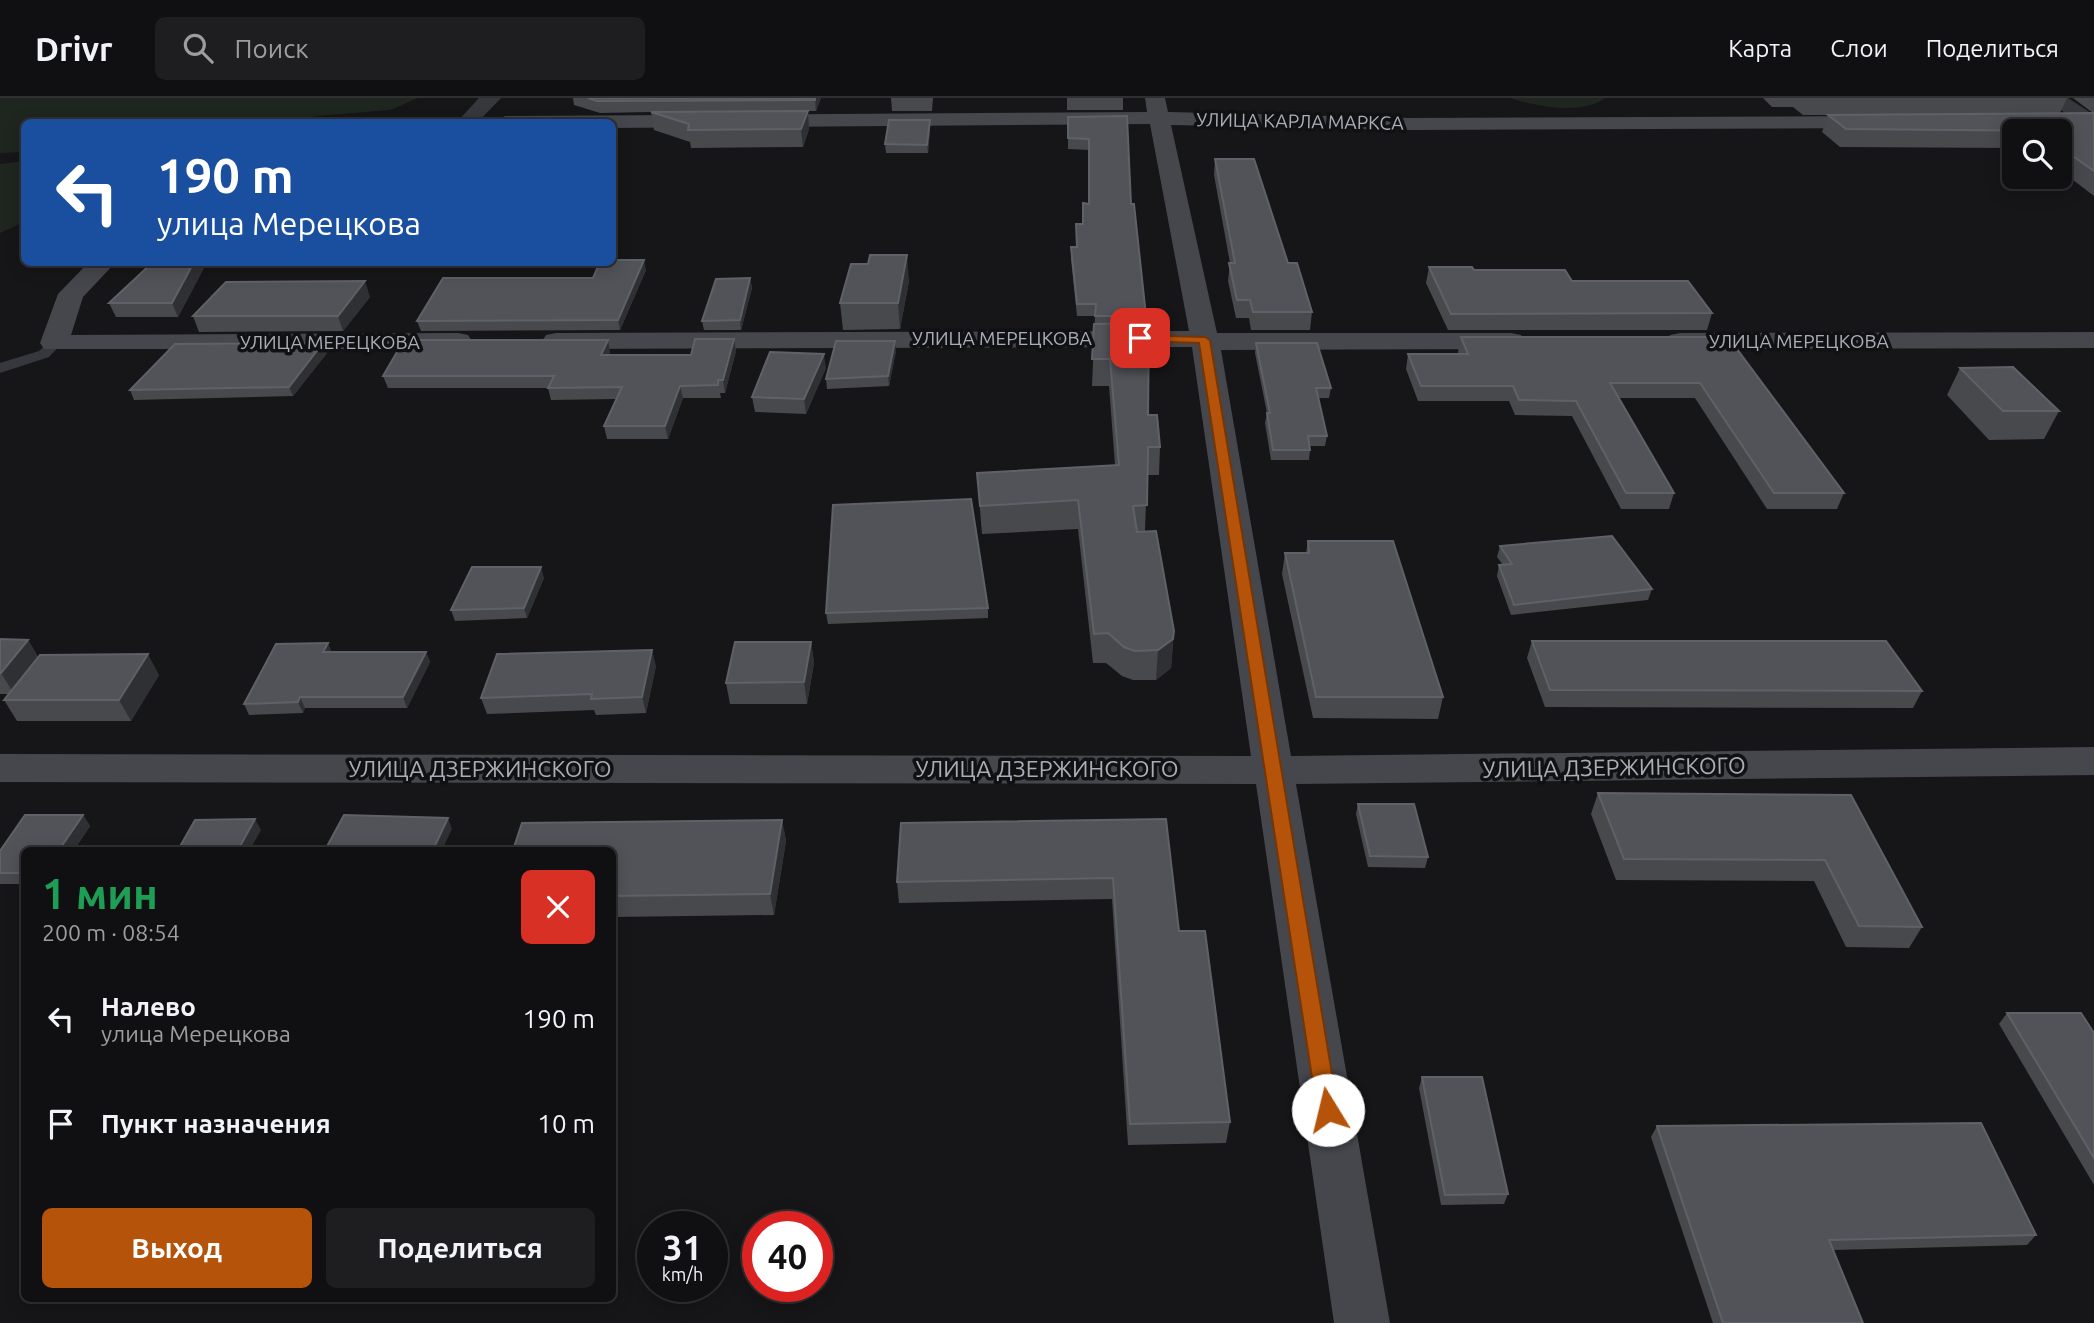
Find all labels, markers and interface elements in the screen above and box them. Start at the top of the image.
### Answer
search box [155,17,645,80]
icon: search [179,29,217,67]
text: Drivr [35,30,113,67]
text: Поиск [235,34,309,63]
text: Карта [1728,35,1792,62]
text: Слои [1830,35,1888,62]
text: Поделиться [1926,35,2059,62]
street label: УЛИЦА КАРЛА МАРКСА [1196,108,1405,134]
map controls [2002,119,2072,189]
button: search [2002,119,2072,189]
icon: left [42,147,133,238]
text: 190 m [157,147,294,202]
text: улица Мерецкова [157,205,421,241]
pin [1110,308,1170,368]
icon: arrive [1121,319,1159,357]
street label: УЛИЦА МЕРЕЦКОВА [912,327,1093,349]
street label: УЛИЦА МЕРЕЦКОВА [1709,330,1890,352]
street label: УЛИЦА МЕРЕЦКОВА [240,331,421,353]
street label: УЛИЦА ДЗЕРЖИНСКОГО [1482,752,1746,782]
street label: УЛИЦА ДЗЕРЖИНСКОГО [348,756,612,781]
street label: УЛИЦА ДЗЕРЖИНСКОГО [915,756,1179,781]
text: 1 мин [42,870,158,917]
button: close [521,870,595,944]
text: 200 m · 08:54 [42,920,180,945]
text: Налево [101,992,196,1021]
icon: left [42,1000,80,1038]
text: 190 m [523,1004,595,1033]
text: улица Мерецкова [101,1021,291,1046]
position arrow [1291,1073,1365,1147]
icon: arrive [42,1105,80,1143]
text: Пункт назначения [101,1109,331,1138]
text: 10 m [537,1109,595,1138]
button: Выход [42,1208,312,1288]
button: Поделиться [326,1208,595,1288]
speed limit sign: 40 [742,1211,833,1302]
text: 31 [663,1227,702,1267]
text: km/h [662,1264,703,1284]

